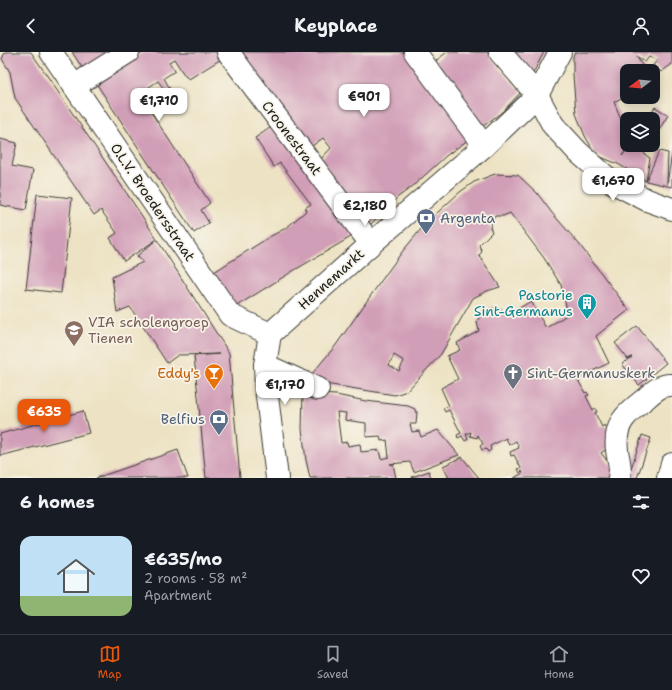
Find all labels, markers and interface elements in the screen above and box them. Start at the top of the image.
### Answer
text: Keyplace [294,14,378,38]
icon: back [20,15,42,37]
icon: person [630,15,652,37]
north arrow [620,64,660,104]
map controls [620,64,660,152]
pin: €901 [340,84,388,118]
pin: €1,710 [126,88,192,122]
text: €901 [348,88,380,105]
text: €1,710 [139,92,179,109]
street label: Croonestraat [258,97,326,179]
button: layers [620,112,660,152]
street label: O.L.V. Broedersstraat [107,139,199,265]
pin: €1,670 [580,168,646,202]
text: €1,670 [591,172,635,189]
pin: €2,180 [332,193,398,227]
text: €2,180 [343,197,387,214]
bank icon: Argenta [415,207,437,235]
place label: Argenta [440,209,495,227]
street label: Hennemarkt [294,244,368,314]
place label: Pastorie Sint-Germanus [474,286,573,320]
building icon: Pastorie Sint-Germanus [576,292,598,320]
place label: VIA scholengroep Tienen [88,313,209,347]
school or university icon: VIA scholengroep Tienen [63,319,85,347]
bar icon: Eddy's [203,362,225,390]
church icon: Sint-Germanuskerk [502,362,524,390]
place label: Eddy's [157,364,200,382]
place label: Sint-Germanuskerk [527,364,655,382]
pin: €1,170 [252,372,318,406]
text: €1,170 [265,376,305,393]
pin: €635 [20,399,68,433]
text: €635 [27,403,61,420]
bank icon: Belfius [208,408,230,436]
place label: Belfius [161,410,205,428]
text: 6 homes [20,491,95,513]
icon: filters [630,491,652,513]
text: €635/mo [144,548,222,570]
icon: home [52,552,100,600]
icon: heart [630,565,652,587]
text: 2 rooms · 58 m² [144,570,247,587]
text: Apartment [144,587,212,604]
tab: Map [98,643,121,682]
tab: Saved [317,643,348,682]
tab: Home [544,643,574,682]

